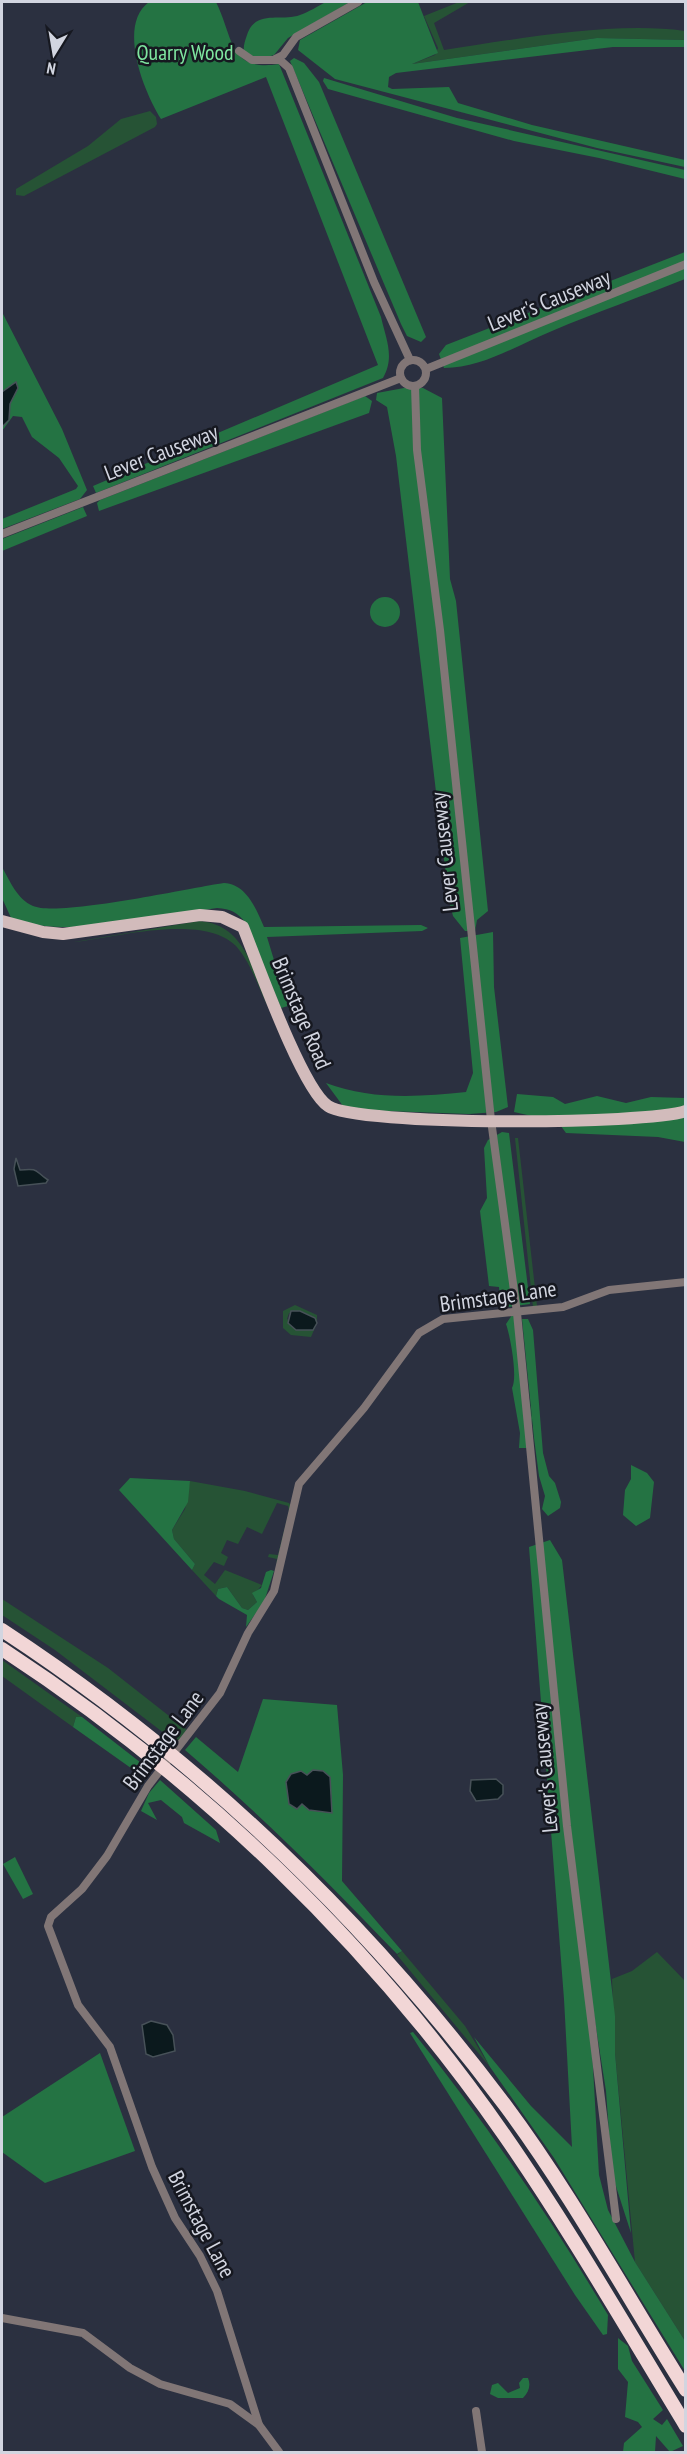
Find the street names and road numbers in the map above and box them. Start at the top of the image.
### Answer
street label: Lever's Causeway [483,262,615,337]
street label: Lever Causeway [100,417,223,487]
street label: Lever Causeway [424,790,464,913]
street label: Brimstage Road [266,953,338,1073]
street label: Brimstage Lane [438,1274,558,1318]
street label: Brimstage Lane [116,1685,210,1795]
street label: Lever's Causeway [524,1701,564,1834]
street label: Brimstage Lane [162,2166,242,2282]

